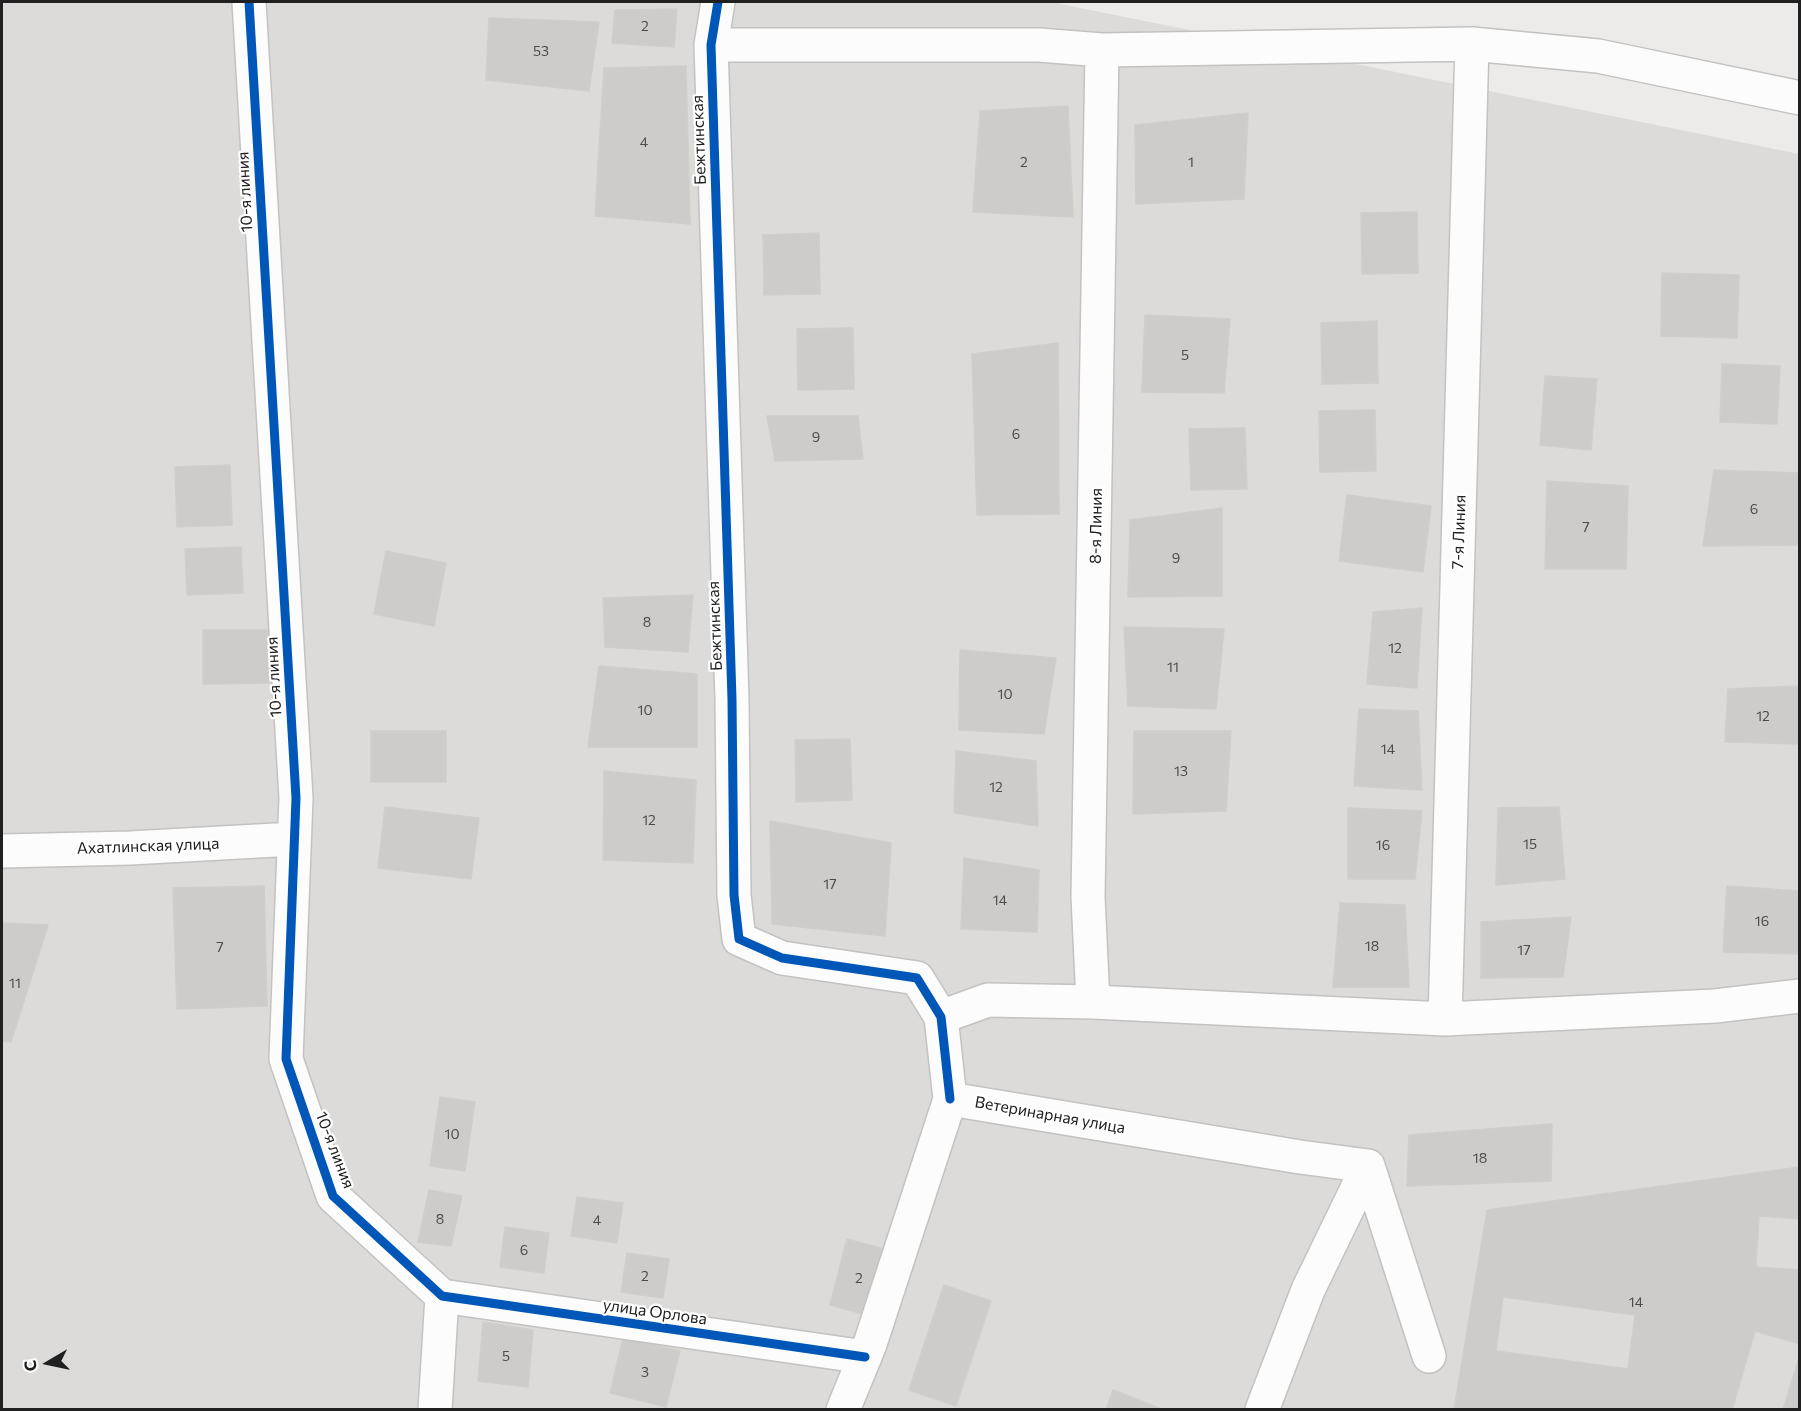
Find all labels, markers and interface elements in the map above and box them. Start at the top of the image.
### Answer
house number: 2 [641,18,649,34]
house number: 53 [533,43,549,59]
street label: Бежтинская [688,95,710,185]
house number: 4 [640,134,648,150]
street label: 10-я линия [233,151,257,233]
house number: 2 [1020,154,1028,170]
house number: 1 [1188,154,1194,170]
house number: 5 [1181,347,1189,363]
house number: 6 [1012,426,1020,442]
house number: 9 [812,429,820,445]
street label: 8-я Линия [1086,488,1106,564]
street label: 7-я Линия [1448,494,1470,570]
house number: 6 [1750,501,1758,517]
house number: 7 [1582,519,1590,535]
house number: 9 [1172,550,1180,566]
street label: Бежтинская [704,581,726,671]
house number: 8 [643,614,651,630]
street label: 10-я линия [262,636,286,718]
house number: 12 [1388,640,1402,656]
house number: 11 [1167,659,1179,675]
house number: 10 [997,686,1013,702]
house number: 10 [637,702,653,718]
house number: 12 [1756,708,1770,724]
house number: 14 [1381,741,1395,757]
house number: 13 [1174,763,1188,779]
house number: 12 [989,779,1003,795]
house number: 12 [642,812,656,828]
street label: Ахатлинская улица [76,834,220,858]
house number: 15 [1523,836,1537,852]
house number: 16 [1376,837,1390,853]
house number: 17 [823,876,837,892]
house number: 14 [993,892,1007,908]
house number: 16 [1755,913,1769,929]
house number: 18 [1365,938,1379,954]
house number: 7 [216,939,224,955]
house number: 17 [1517,942,1531,958]
house number: 11 [9,975,21,991]
street label: Ветеринарная улица [973,1092,1127,1138]
street label: 10-я линия [312,1109,358,1191]
house number: 10 [444,1126,460,1142]
house number: 18 [1473,1150,1487,1166]
house number: 8 [436,1211,444,1227]
house number: 4 [593,1212,601,1228]
house number: 6 [520,1242,528,1258]
house number: 2 [641,1268,649,1284]
house number: 2 [855,1270,863,1286]
house number: 14 [1629,1294,1643,1310]
street label: улица Орлова [602,1295,708,1329]
north arrow [18,1333,78,1393]
house number: 5 [502,1348,510,1364]
text: С [19,1359,40,1373]
house number: 3 [641,1364,649,1380]

